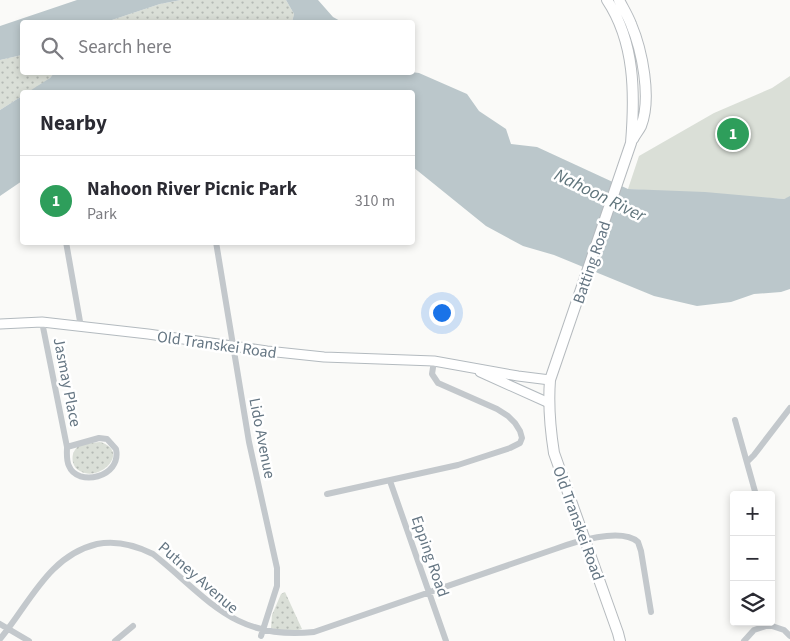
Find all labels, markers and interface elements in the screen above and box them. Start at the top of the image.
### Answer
search box [20,20,415,75]
icon: search [38,34,66,62]
text: Search here [78,34,172,61]
text: Nearby [40,108,107,138]
pin: 1 [717,115,749,153]
water label: Nahoon River [550,163,650,229]
text: Nahoon River Picnic Park [87,176,297,203]
text: 1 [52,190,60,212]
text: 310 m [355,190,395,212]
text: Park [87,203,117,225]
street label: Batting Road [568,218,616,307]
your location [429,300,455,326]
street label: Old Transkei Road [156,326,278,364]
street label: Jasmay Place [48,336,86,429]
street label: Lido Avenue [243,396,281,480]
street label: Old Transkei Road [547,463,609,584]
map controls [730,491,775,626]
button: + [730,491,775,536]
street label: Epping Road [406,513,454,600]
button: − [730,536,775,581]
street label: Putney Avenue [153,537,243,619]
button: layers [730,581,775,626]

